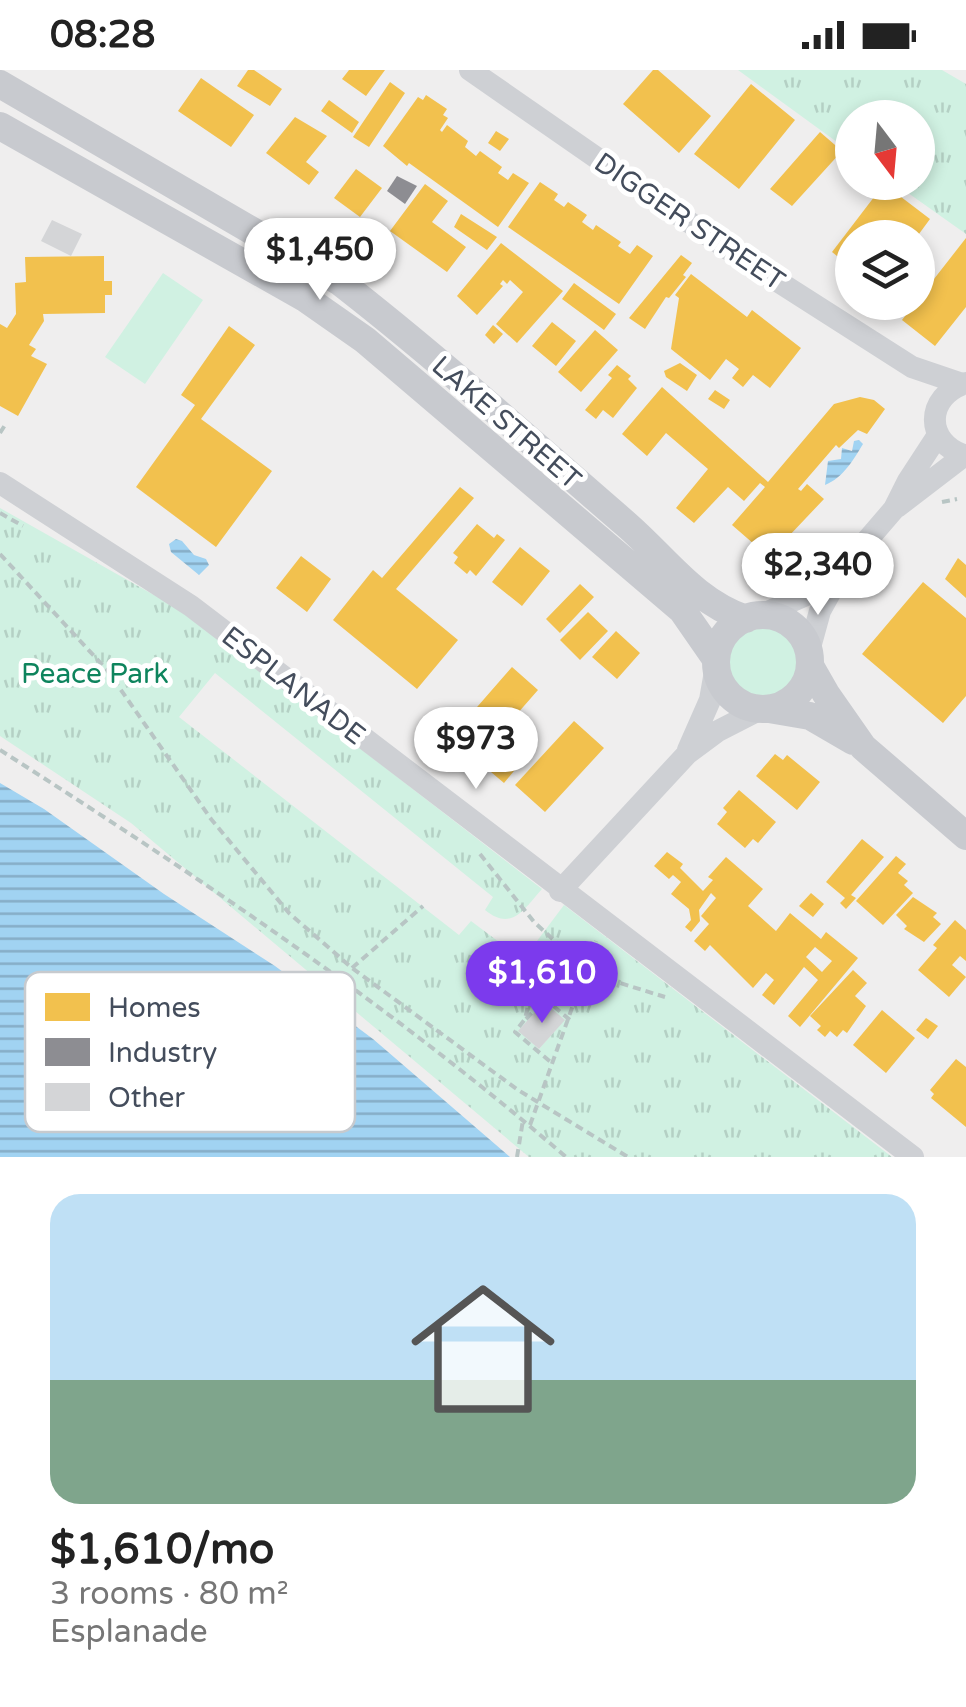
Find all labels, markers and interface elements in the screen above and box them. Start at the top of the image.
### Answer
text: 08:28 [50,12,155,58]
north arrow [835,100,935,200]
map controls [835,100,935,320]
street label: DIGGER STREET [588,146,791,298]
pin: $1,450 [239,218,401,303]
button: layers [835,220,935,320]
text: $1,450 [266,231,374,269]
street label: LAKE STREET [425,349,588,497]
pin: $2,340 [737,533,899,618]
text: $2,340 [764,546,872,584]
street label: ESPLANADE [215,619,372,752]
park label: Peace Park [21,657,169,691]
pin: $973 [417,707,535,792]
text: $973 [436,720,516,758]
pin: $1,610 [461,941,623,1026]
text: $1,610 [488,954,596,992]
legend [25,972,355,1132]
text: Homes [108,991,201,1025]
text: Industry [108,1036,217,1070]
text: Other [108,1081,185,1115]
icon: home [393,1259,573,1439]
text: $1,610/mo [50,1524,274,1575]
text: 3 rooms · 80 m² [50,1575,289,1613]
text: Esplanade [50,1613,208,1651]

